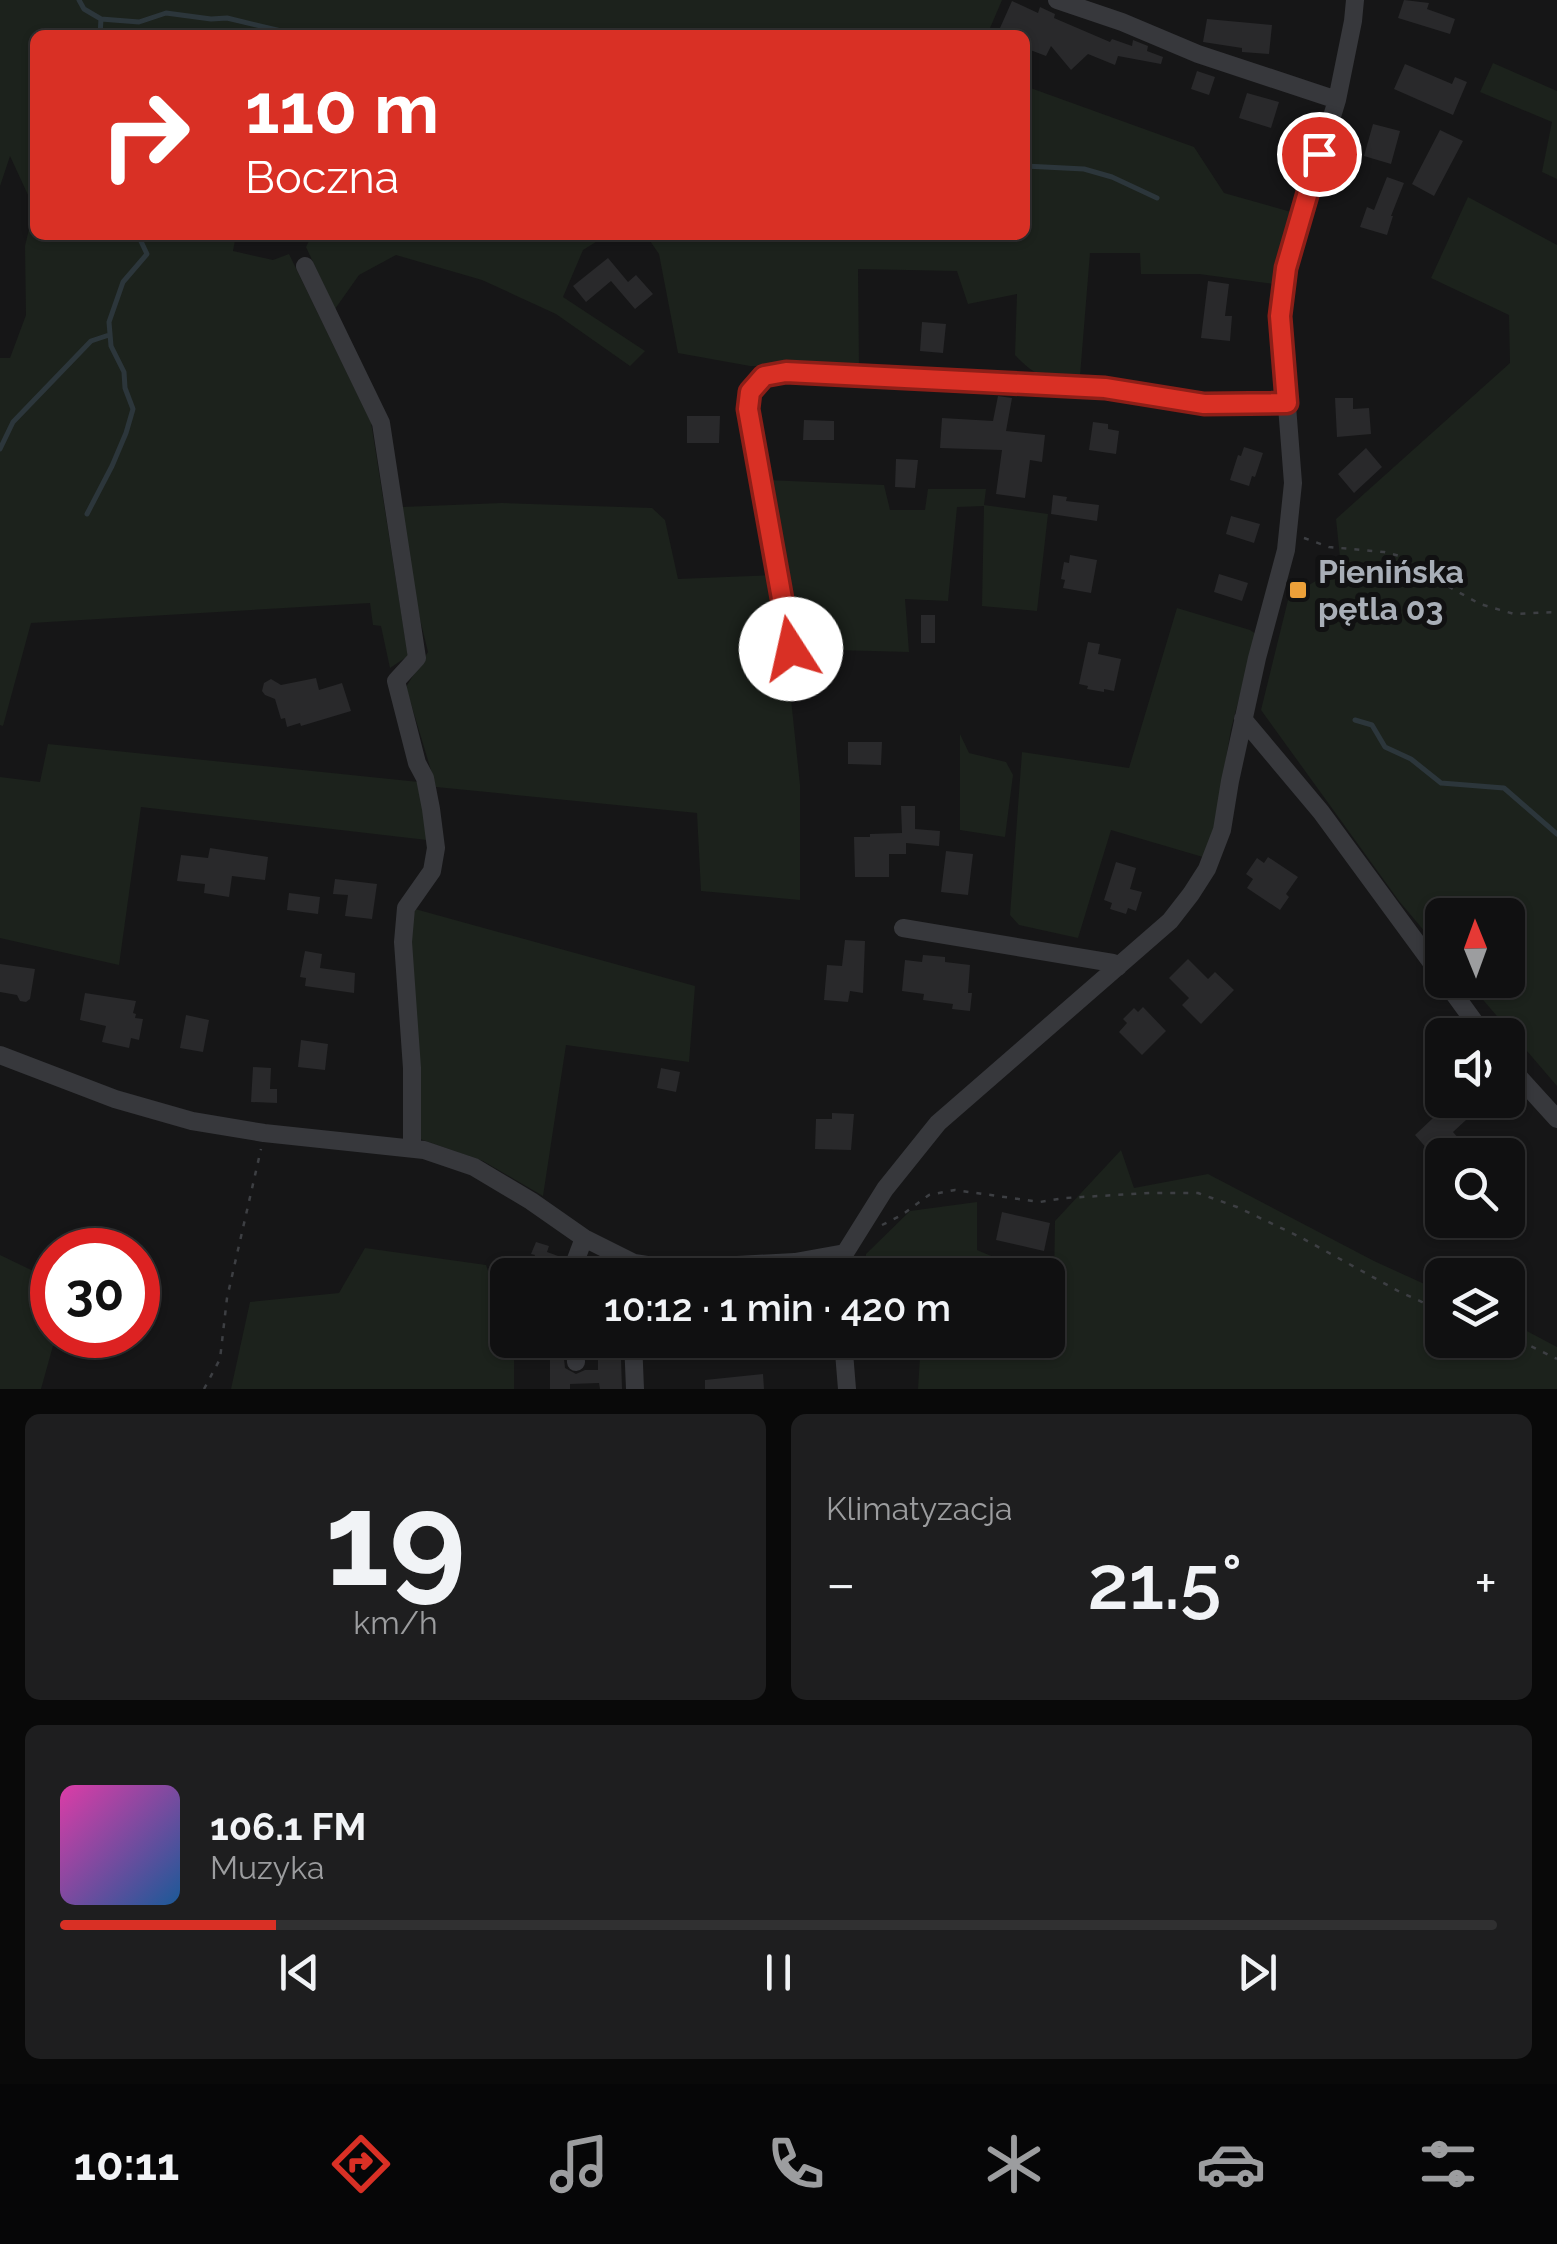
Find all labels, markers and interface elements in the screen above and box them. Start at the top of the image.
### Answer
text: 110 m [245,67,439,149]
icon: right [80,70,210,200]
pin [1277,112,1362,197]
icon: arrive [1292,127,1347,182]
text: Boczna [245,151,399,204]
place label: Pienińska pętla 03 [1318,553,1464,627]
marker: Pienińska pętla 03 [1287,579,1309,601]
position arrow [739,597,843,701]
north arrow [1425,898,1525,998]
map controls [1425,898,1525,1358]
button: sound [1425,1018,1525,1118]
button: search [1425,1138,1525,1238]
speed limit sign: 30 [30,1228,160,1358]
button: layers [1425,1258,1525,1358]
text: 10:12 · 1 min · 420 m [604,1285,951,1330]
text: 19 [325,1463,466,1615]
text: Klimatyzacja [826,1490,1012,1527]
text: 21.5° [1088,1538,1242,1627]
text: − [826,1551,856,1616]
text: + [1474,1551,1497,1616]
text: km/h [353,1604,438,1641]
text: 106.1 FM [210,1804,366,1849]
text: Muzyka [210,1849,325,1886]
icon: previous [272,1945,327,2000]
icon: pause [751,1945,806,2000]
icon: next [1230,1945,1285,2000]
icon: directions [326,2129,396,2199]
icon: music [544,2129,614,2199]
icon: phone [761,2129,831,2199]
icon: climate [979,2129,1049,2199]
icon: car [1196,2129,1266,2199]
icon: filters [1413,2129,1483,2199]
text: 10:11 [74,2138,179,2191]

